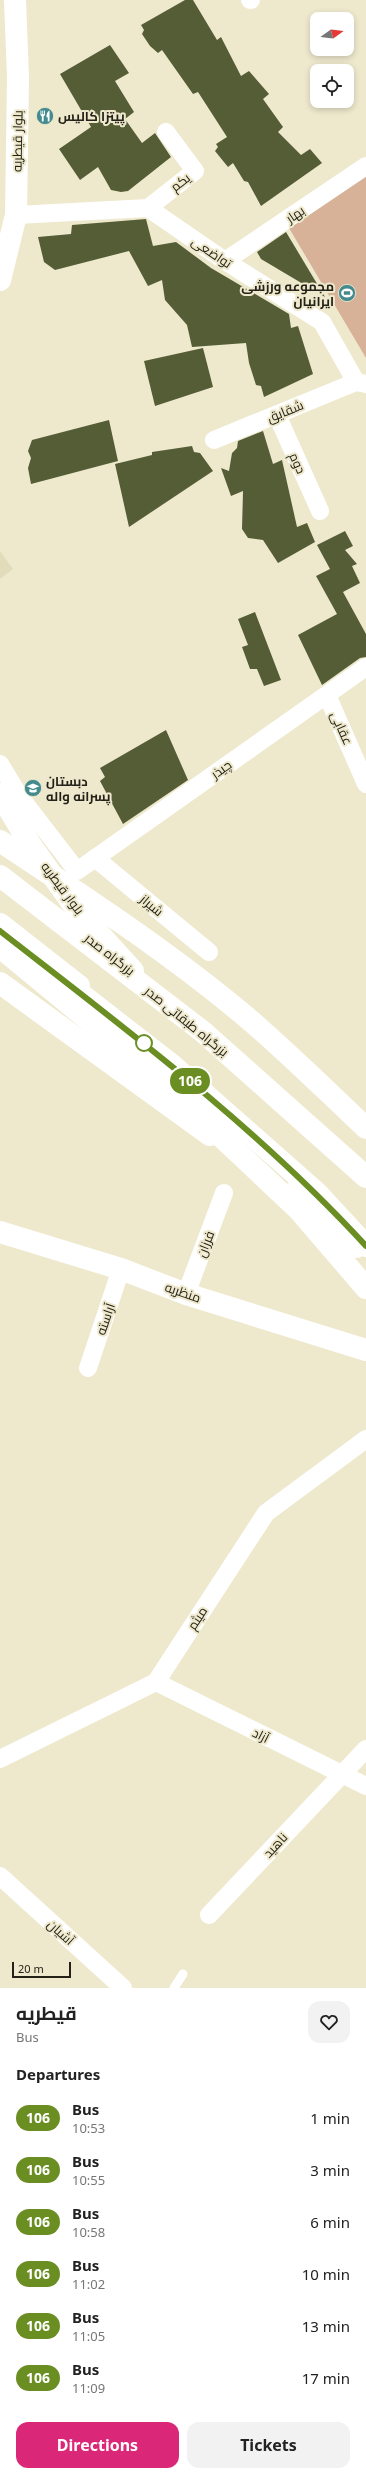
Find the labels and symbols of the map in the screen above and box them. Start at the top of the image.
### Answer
north arrow [310,12,354,56]
restaurant icon: پیتزا کالیس [35,106,55,126]
place label: پیتزا کالیس [58,107,125,126]
street label: بلوار قیطریه [7,110,27,172]
street label: یکم [166,168,195,196]
street label: بهار [281,201,308,227]
street label: تواضعی [188,232,236,272]
place label: مجموعه ورزشی ایرانیان [241,277,334,310]
sports icon: مجموعه ورزشی ایرانیان [337,283,357,303]
street label: شقایق [264,396,306,426]
street label: دوم [284,450,311,477]
street label: عقابی [327,708,357,748]
street label: چیذر [206,755,236,784]
place label: دبستان پسرانه واله [46,772,111,806]
school or university icon: دبستان پسرانه واله [23,778,43,798]
street label: بلوار قیطریه [37,858,89,918]
street label: شیراز [136,889,168,920]
street label: بزرگراه صدر [80,928,139,979]
street label: بزرگراه طبقاتی صدر [141,981,233,1060]
unlabelled marker [135,1034,153,1052]
line badge: 106 [167,1068,213,1094]
street label: فرزان [192,1228,218,1260]
street label: منظریه [163,1278,203,1306]
street label: آراسته [91,1300,119,1337]
street label: میثم [183,1603,212,1634]
street label: آزاد [249,1723,273,1747]
street label: ناهید [259,1828,291,1862]
street label: آشیان [44,1915,79,1949]
scale bar [12,1960,71,1979]

